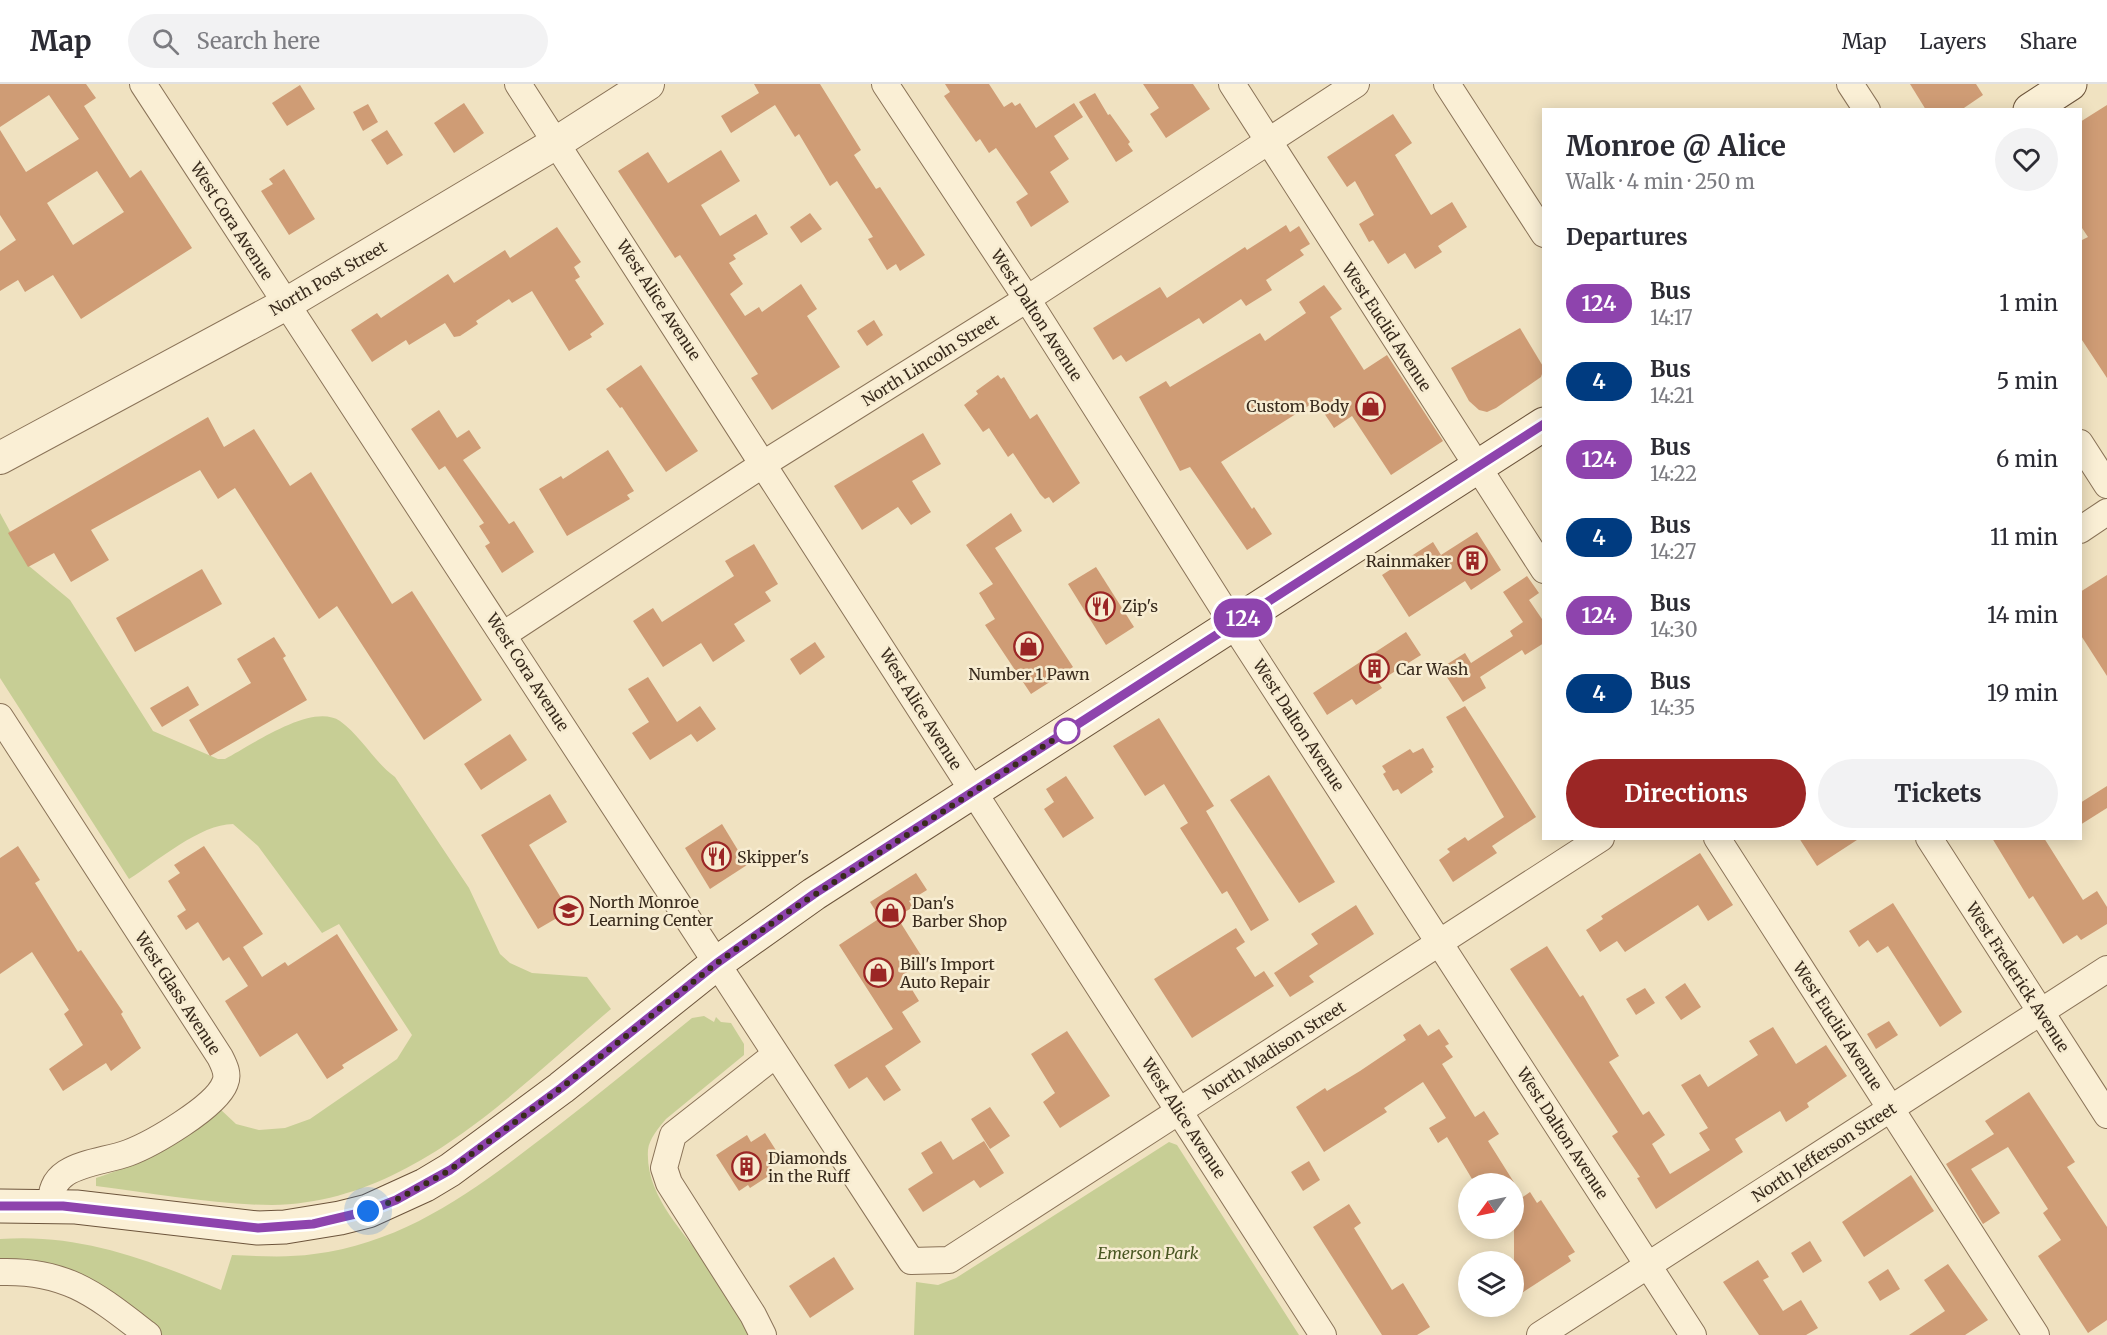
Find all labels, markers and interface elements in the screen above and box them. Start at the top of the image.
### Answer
search box [128,14,548,68]
text: Map [30,23,92,59]
icon: search [149,25,182,58]
text: Search here [197,27,320,55]
text: Map [1842,28,1887,55]
text: Layers [1920,28,1987,55]
text: Share [2020,28,2077,55]
text: Monroe @ Alice [1566,128,1786,164]
button: heart [1995,128,2058,191]
street label: West Cora Avenue [186,157,278,284]
text: Walk · 4 min · 250 m [1566,169,1755,194]
text: Departures [1566,223,1688,251]
street label: West Alice Avenue [612,235,705,364]
street label: North Post Street [266,236,391,320]
street label: West Dalton Avenue [986,245,1087,385]
street label: West Euclid Avenue [1337,258,1436,395]
text: Bus [1650,277,1691,305]
text: 1 min [1999,289,2058,317]
text: 124 [1582,290,1616,317]
text: 14:17 [1650,305,1693,330]
street label: North Lincoln Street [858,309,1003,410]
text: Bus [1650,355,1691,383]
text: 5 min [1996,367,2058,395]
text: 4 [1592,368,1606,395]
text: 14:21 [1650,383,1694,408]
shop icon: Custom Body [1354,390,1386,422]
place label: Custom Body [1246,396,1350,416]
text: Bus [1650,433,1691,461]
text: 6 min [1996,445,2058,473]
text: 124 [1582,446,1616,473]
text: 14:22 [1650,461,1697,486]
text: Bus [1650,511,1691,539]
text: 11 min [1990,523,2058,551]
text: 4 [1592,524,1606,551]
text: 14:27 [1650,539,1696,564]
building icon: Rainmaker [1456,545,1488,577]
place label: Rainmaker [1366,551,1451,571]
text: Bus [1650,589,1691,617]
restaurant icon: Zip's [1085,590,1117,622]
place label: Zip's [1122,596,1158,616]
line badge: 124 [1208,598,1278,638]
text: 14 min [1987,601,2058,629]
text: 124 [1582,602,1616,629]
text: 124 [1226,605,1260,632]
street label: West Cora Avenue [482,608,574,735]
text: 14:30 [1650,617,1698,642]
shop icon: Number 1 Pawn [1013,630,1045,662]
street label: West Alice Avenue [875,644,966,773]
building icon: Car Wash [1359,653,1391,685]
street label: West Dalton Avenue [1248,655,1349,795]
place label: Car Wash [1396,659,1469,679]
place label: Number 1 Pawn [968,664,1090,684]
text: Bus [1650,667,1691,695]
text: 19 min [1987,679,2058,707]
text: 4 [1592,680,1606,707]
text: 14:35 [1650,695,1696,720]
unlabelled marker [1054,718,1080,744]
button: Directions [1566,759,1806,828]
button: Tickets [1818,759,2058,828]
restaurant icon: Skipper's [700,841,732,873]
place label: Skipper's [737,847,809,867]
place label: North Monroe Learning Center [589,892,713,930]
place label: Dan's Barber Shop [912,893,1007,931]
school or university icon: North Monroe Learning Center [552,895,584,927]
shop icon: Dan's Barber Shop [875,896,907,928]
street label: West Frederick Avenue [1961,897,2074,1056]
street label: West Glass Avenue [130,927,225,1058]
place label: Bill's Import Auto Repair [899,954,996,992]
shop icon: Bill's Import Auto Repair [863,957,895,989]
street label: West Euclid Avenue [1788,957,1887,1094]
street label: North Madison Street [1199,996,1350,1104]
street label: West Alice Avenue [1137,1053,1230,1182]
street label: West Dalton Avenue [1512,1063,1613,1203]
street label: North Jefferson Street [1748,1097,1900,1206]
place label: Diamonds in the Ruff [768,1148,850,1186]
building icon: Diamonds in the Ruff [731,1151,763,1183]
north arrow [1458,1173,1524,1239]
map controls [1458,1173,1524,1317]
your location [353,1196,383,1226]
park label: Emerson Park [1098,1243,1199,1263]
button: layers [1458,1251,1524,1317]

